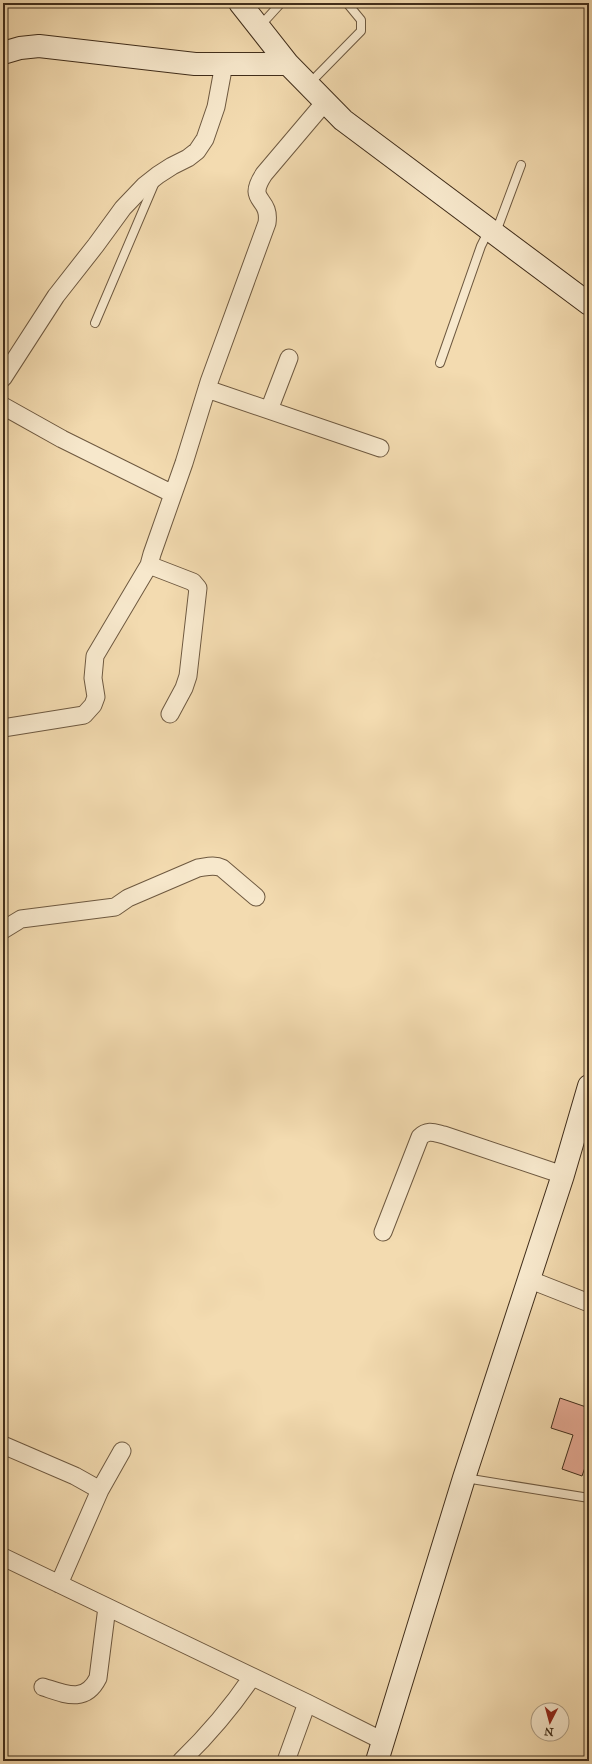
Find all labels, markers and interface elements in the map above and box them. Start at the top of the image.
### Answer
north arrow [530,1702,570,1742]
text: N [543,1724,554,1738]

